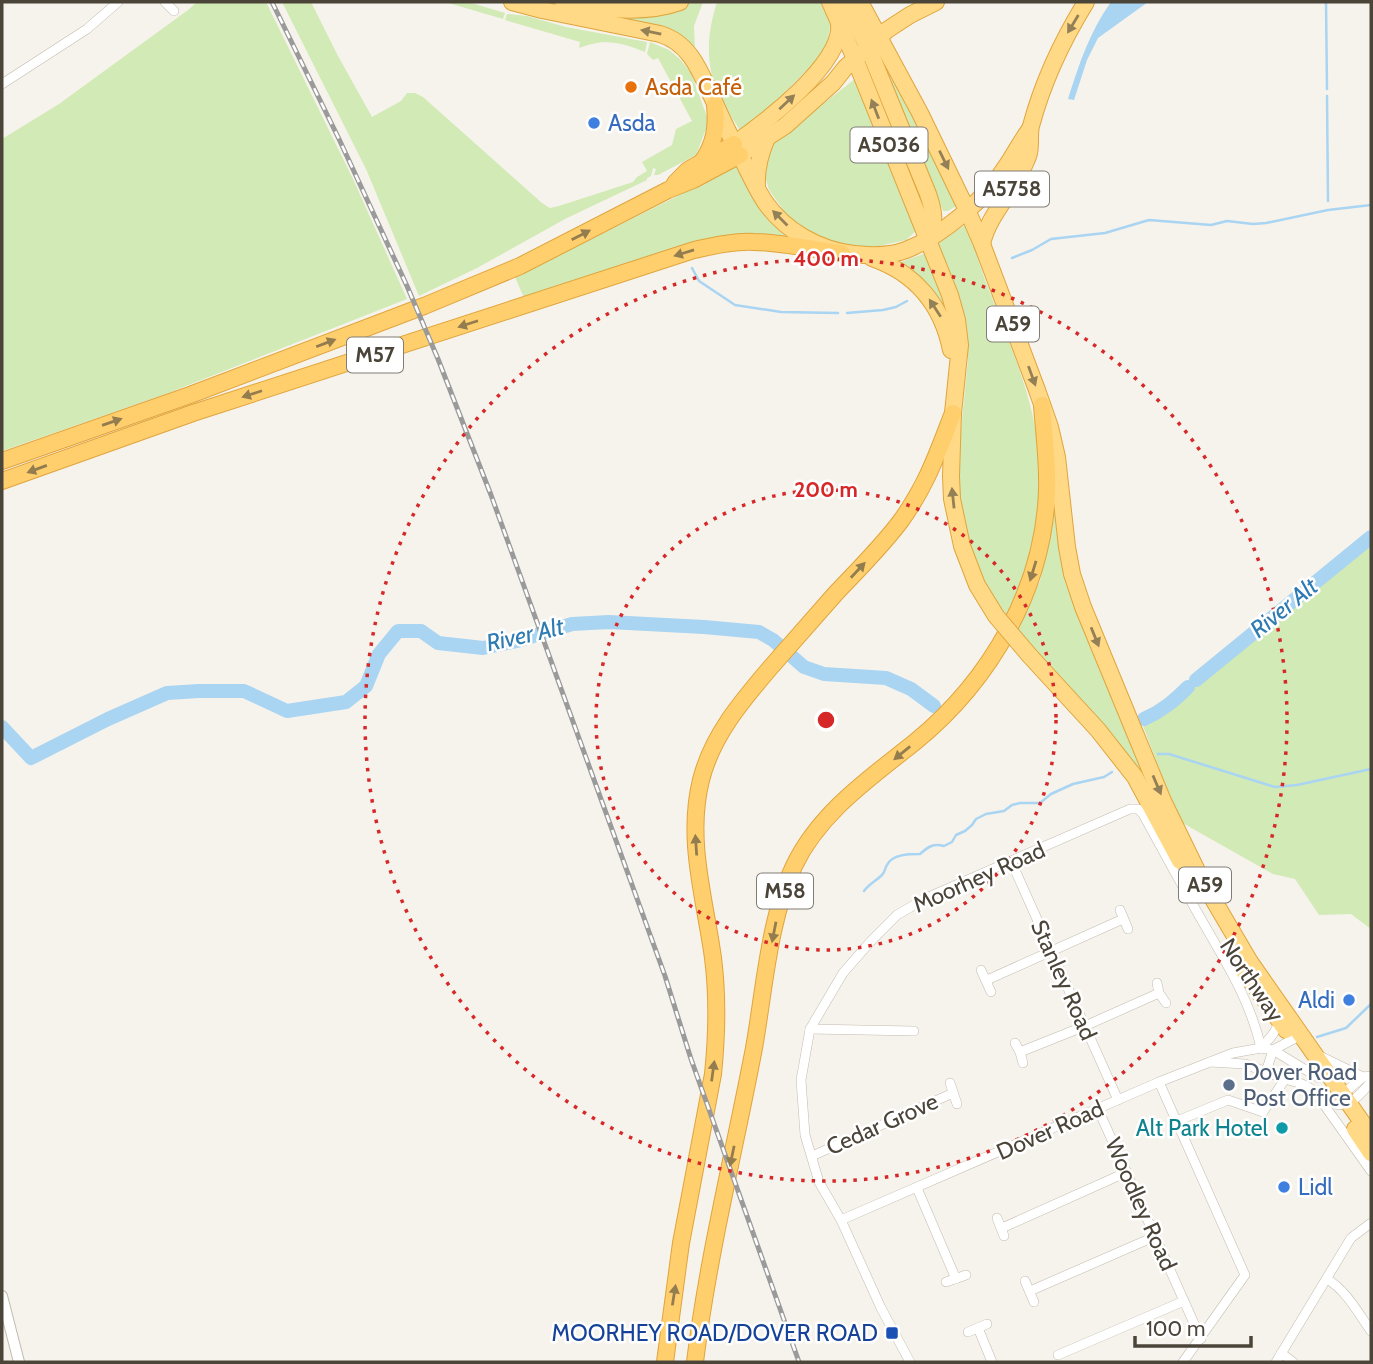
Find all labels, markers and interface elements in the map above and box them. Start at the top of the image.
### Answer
one-way arrow [1066,14,1079,33]
one-way arrow [640,27,662,38]
place label: Asda Café [645,73,742,101]
marker: Asda Café [623,79,639,95]
one-way arrow [778,94,795,110]
one-way arrow [869,99,880,120]
place label: Asda [608,109,656,137]
marker: Asda [586,115,602,131]
road number: A5036 [850,128,928,162]
one-way arrow [938,150,949,170]
road number: A5758 [975,172,1049,206]
one-way arrow [771,210,788,227]
one-way arrow [571,230,591,242]
text: 400 m [793,246,859,271]
one-way arrow [674,249,695,259]
one-way arrow [929,299,942,318]
road number: A59 [987,306,1039,342]
one-way arrow [458,319,479,330]
one-way arrow [315,338,336,349]
road number: M57 [347,338,403,372]
one-way arrow [1027,366,1038,387]
one-way arrow [241,390,262,400]
one-way arrow [102,416,123,427]
one-way arrow [26,464,47,475]
text: 200 m [794,477,858,502]
one-way arrow [947,487,958,509]
one-way arrow [1027,561,1037,582]
one-way arrow [850,562,866,579]
water label: River Alt [1244,571,1324,644]
water label: River Alt [483,611,567,657]
one-way arrow [1090,627,1101,648]
centre of rings [814,708,838,732]
one-way arrow [893,745,911,760]
one-way arrow [1151,774,1162,795]
one-way arrow [690,834,701,856]
street label: Moorhey Road [909,835,1049,919]
road number: A59 [1179,868,1231,903]
road number: M58 [757,874,813,908]
street label: Stanley Road [1025,916,1103,1044]
one-way arrow [769,921,780,943]
street label: Northway [1214,933,1290,1027]
place label: Aldi [1298,986,1335,1014]
marker: Aldi [1341,992,1357,1008]
place label: Dover Road Post Office [1243,1058,1357,1112]
one-way arrow [708,1059,719,1081]
marker: Dover Road Post Office [1221,1077,1237,1093]
street label: Cedar Grove [822,1087,942,1161]
street label: Dover Road [992,1094,1108,1166]
place label: Alt Park Hotel [1136,1114,1269,1142]
marker: Alt Park Hotel [1274,1120,1290,1136]
street label: Woodley Road [1099,1133,1183,1275]
one-way arrow [726,1145,737,1167]
place label: Lidl [1298,1173,1333,1201]
marker: Lidl [1276,1179,1292,1195]
one-way arrow [668,1283,679,1305]
scale bar [1135,1304,1250,1348]
text: 100 m [1146,1316,1205,1341]
place label: MOORHEY ROAD/DOVER ROAD [552,1319,878,1347]
marker: MOORHEY ROAD/DOVER ROAD [884,1325,900,1341]

